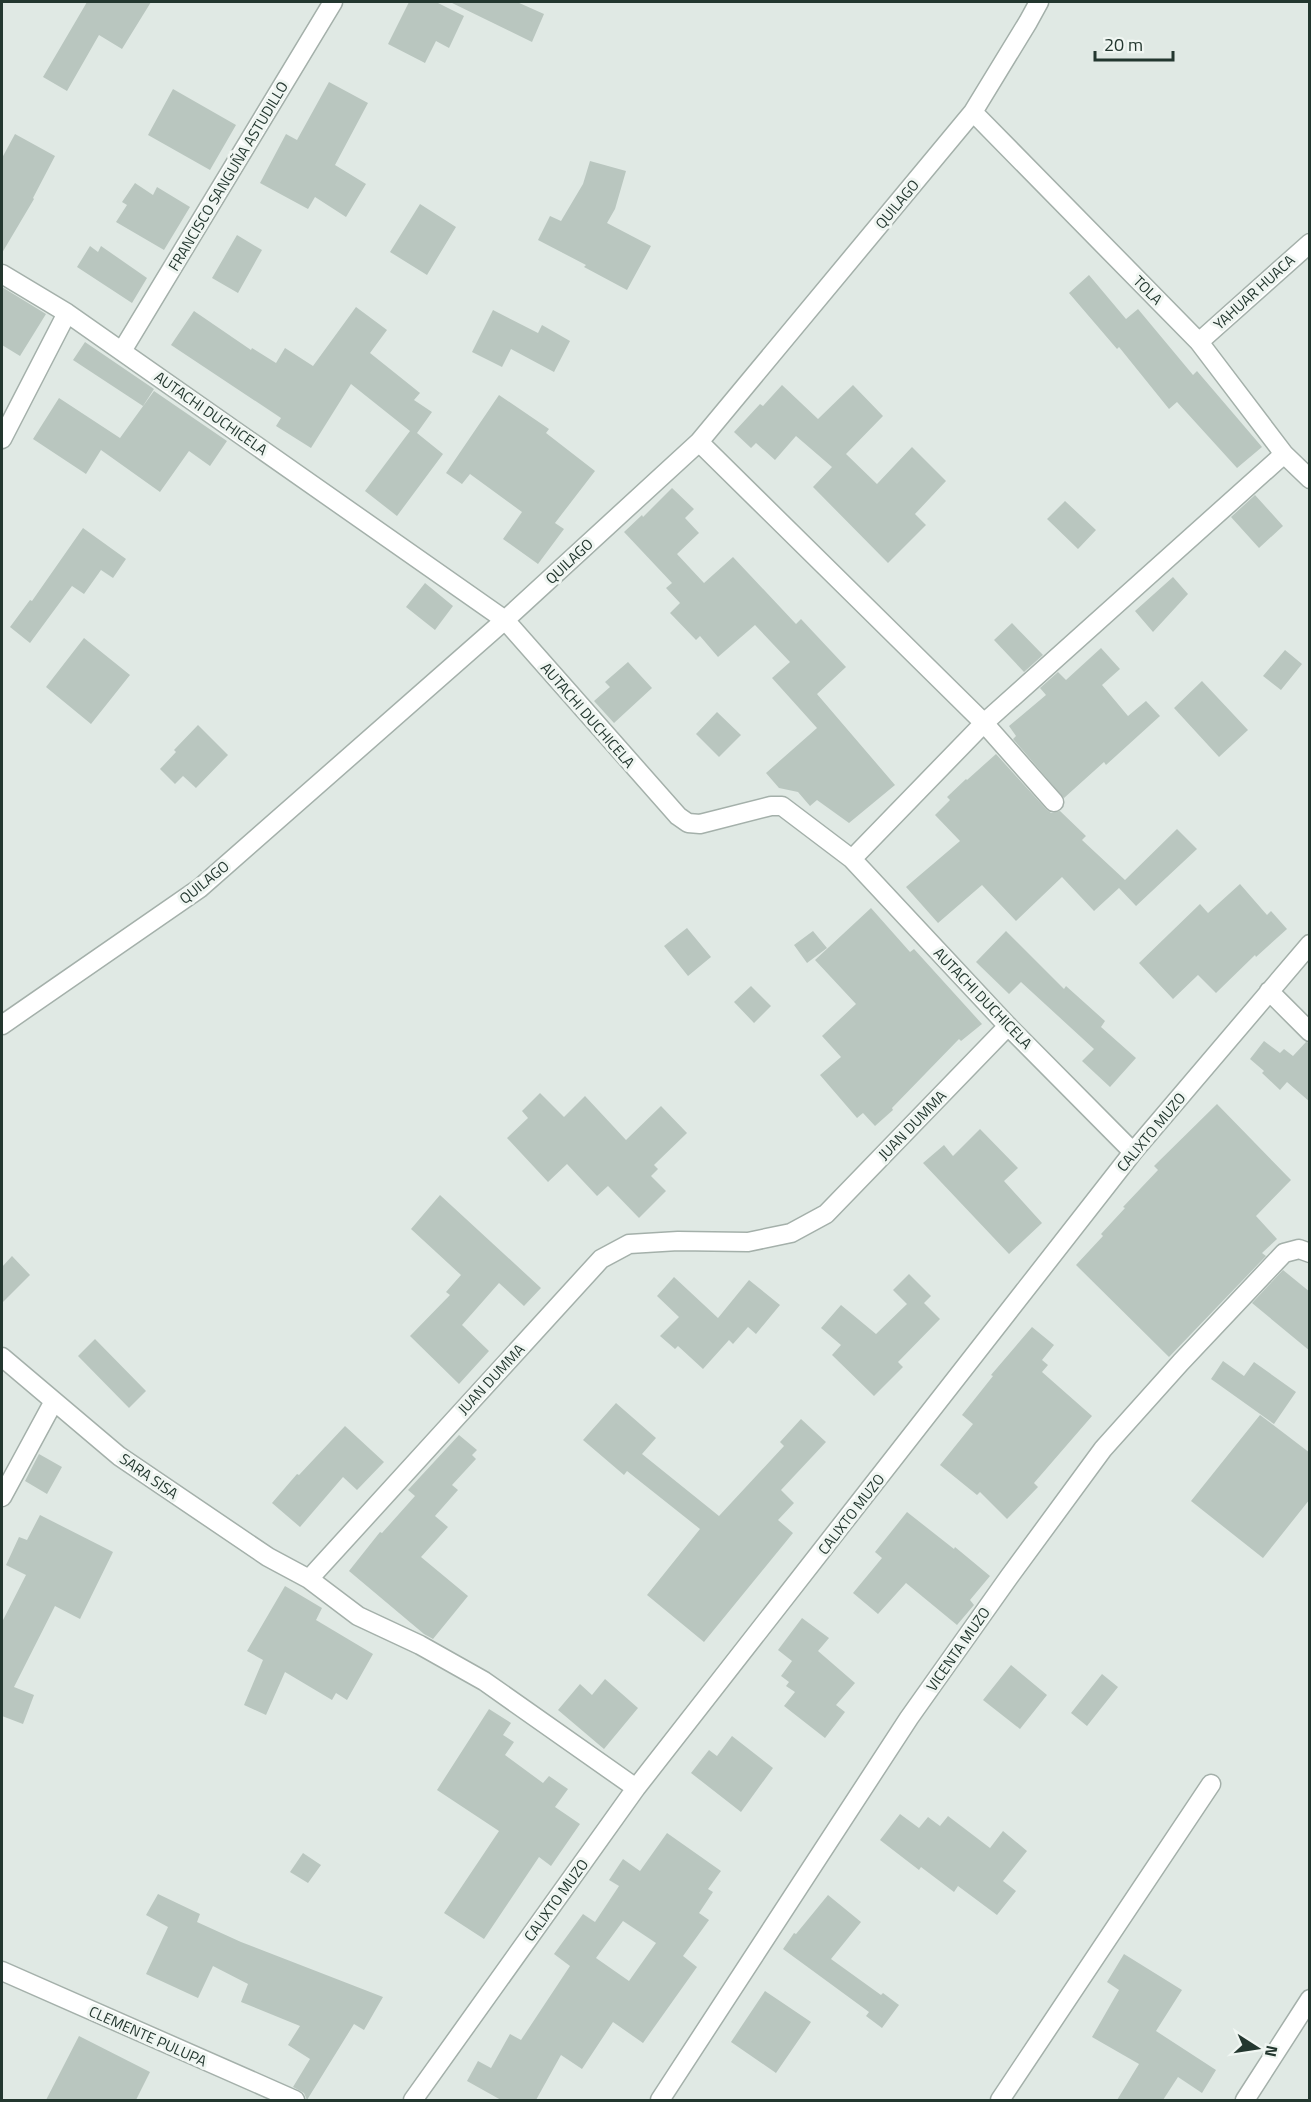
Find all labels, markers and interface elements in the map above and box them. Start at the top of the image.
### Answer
scale bar [1095,24,1173,62]
text: 20 m [1104,31,1143,58]
street label: FRANCISCO SANGUÑA ASTUDILLO [162,77,294,275]
street label: QUILAGO [869,174,925,234]
street label: YAHUAR HUACA [1208,249,1300,335]
street label: TOLA [1128,270,1168,310]
street label: AUTACHI DUCHICELA [150,365,272,461]
street label: QUILAGO [540,533,598,589]
street label: AUTACHI DUCHICELA [535,657,641,773]
street label: QUILAGO [174,855,234,909]
street label: AUTACHI DUCHICELA [928,942,1038,1054]
street label: JUAN DUMMA [873,1085,951,1165]
street label: CALIXTO MUZO [1111,1087,1191,1177]
street label: JUAN DUMMA [452,1338,530,1420]
street label: SARA SISA [115,1447,183,1505]
street label: CALIXTO MUZO [812,1469,890,1559]
street label: VICENTA MUZO [920,1602,996,1696]
street label: CALIXTO MUZO [518,1854,594,1946]
street label: CLEMENTE PULUPA [85,2000,211,2072]
north arrow [1227,2018,1287,2078]
text: N [1259,2043,1285,2059]

